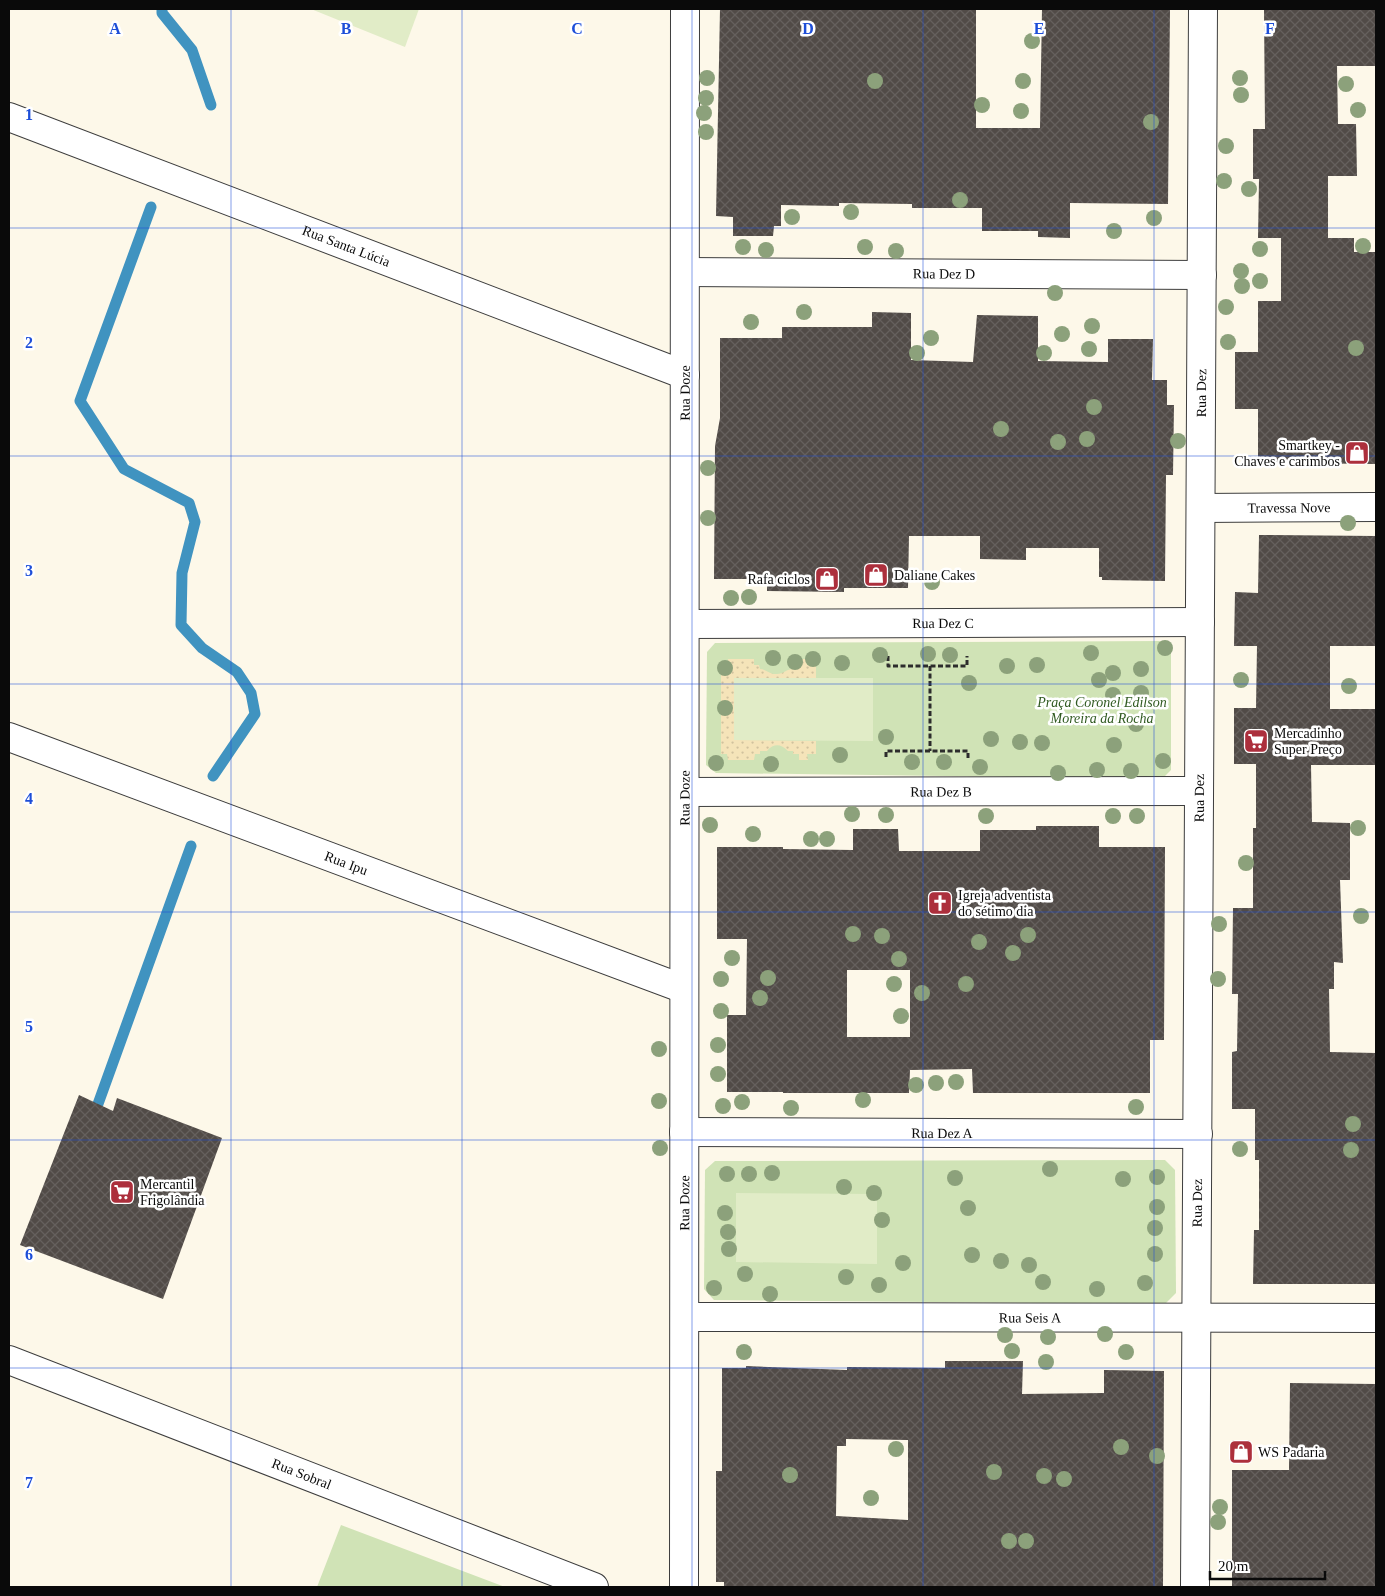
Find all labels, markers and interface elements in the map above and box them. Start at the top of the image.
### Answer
text: A [109,20,121,37]
text: B [341,20,352,37]
text: C [571,20,583,37]
text: D [802,20,814,37]
text: E [1034,20,1044,37]
text: F [1265,20,1275,37]
text: 1 [25,106,33,123]
street label: Rua Santa Lúcia [300,222,393,270]
street label: Rua Dez D [913,266,975,281]
text: 2 [25,334,33,351]
street label: Rua Doze [677,365,692,421]
street label: Rua Dez [1193,369,1209,417]
place label: Smartkey - Chaves e carimbos [1234,438,1340,469]
shop icon: Smartkey - Chaves e carimbos [1344,440,1370,466]
street label: Travessa Nove [1247,500,1331,515]
text: 3 [25,562,33,579]
shop icon: Daliane Cakes [863,562,889,588]
shop icon: Rafa ciclos [814,566,840,592]
place label: Daliane Cakes [894,568,975,583]
place label: Rafa ciclos [747,572,810,587]
street label: Rua Dez C [912,615,974,631]
park label: Praça Coronel Edilson Moreira da Rocha [1036,695,1167,726]
place label: Mercadinho Super Preço [1274,726,1342,757]
supermarket icon: Mercadinho Super Preço [1243,728,1269,754]
street label: Rua Doze [677,770,692,826]
street label: Rua Dez [1191,774,1207,822]
street label: Rua Dez B [910,784,972,799]
text: 4 [25,790,33,807]
street label: Rua Ipu [323,848,370,878]
place label: Igreja adventista do sétimo dia [958,888,1052,919]
church icon: Igreja adventista do sétimo dia [927,890,953,916]
text: 5 [25,1018,33,1035]
street label: Rua Dez A [911,1125,974,1141]
street label: Rua Doze [677,1175,692,1231]
place label: Mercantil Frigolândia [140,1177,205,1208]
supermarket icon: Mercantil Frigolândia [109,1179,135,1205]
street label: Rua Dez [1189,1179,1205,1227]
text: 6 [25,1246,33,1263]
street label: Rua Seis A [999,1310,1062,1325]
shop icon: WS Padaria [1228,1439,1254,1465]
place label: WS Padaria [1258,1445,1325,1460]
street label: Rua Sobral [270,1455,334,1492]
text: 7 [25,1474,33,1491]
scale bar [1210,1548,1325,1580]
text: 20 m [1218,1558,1249,1574]

